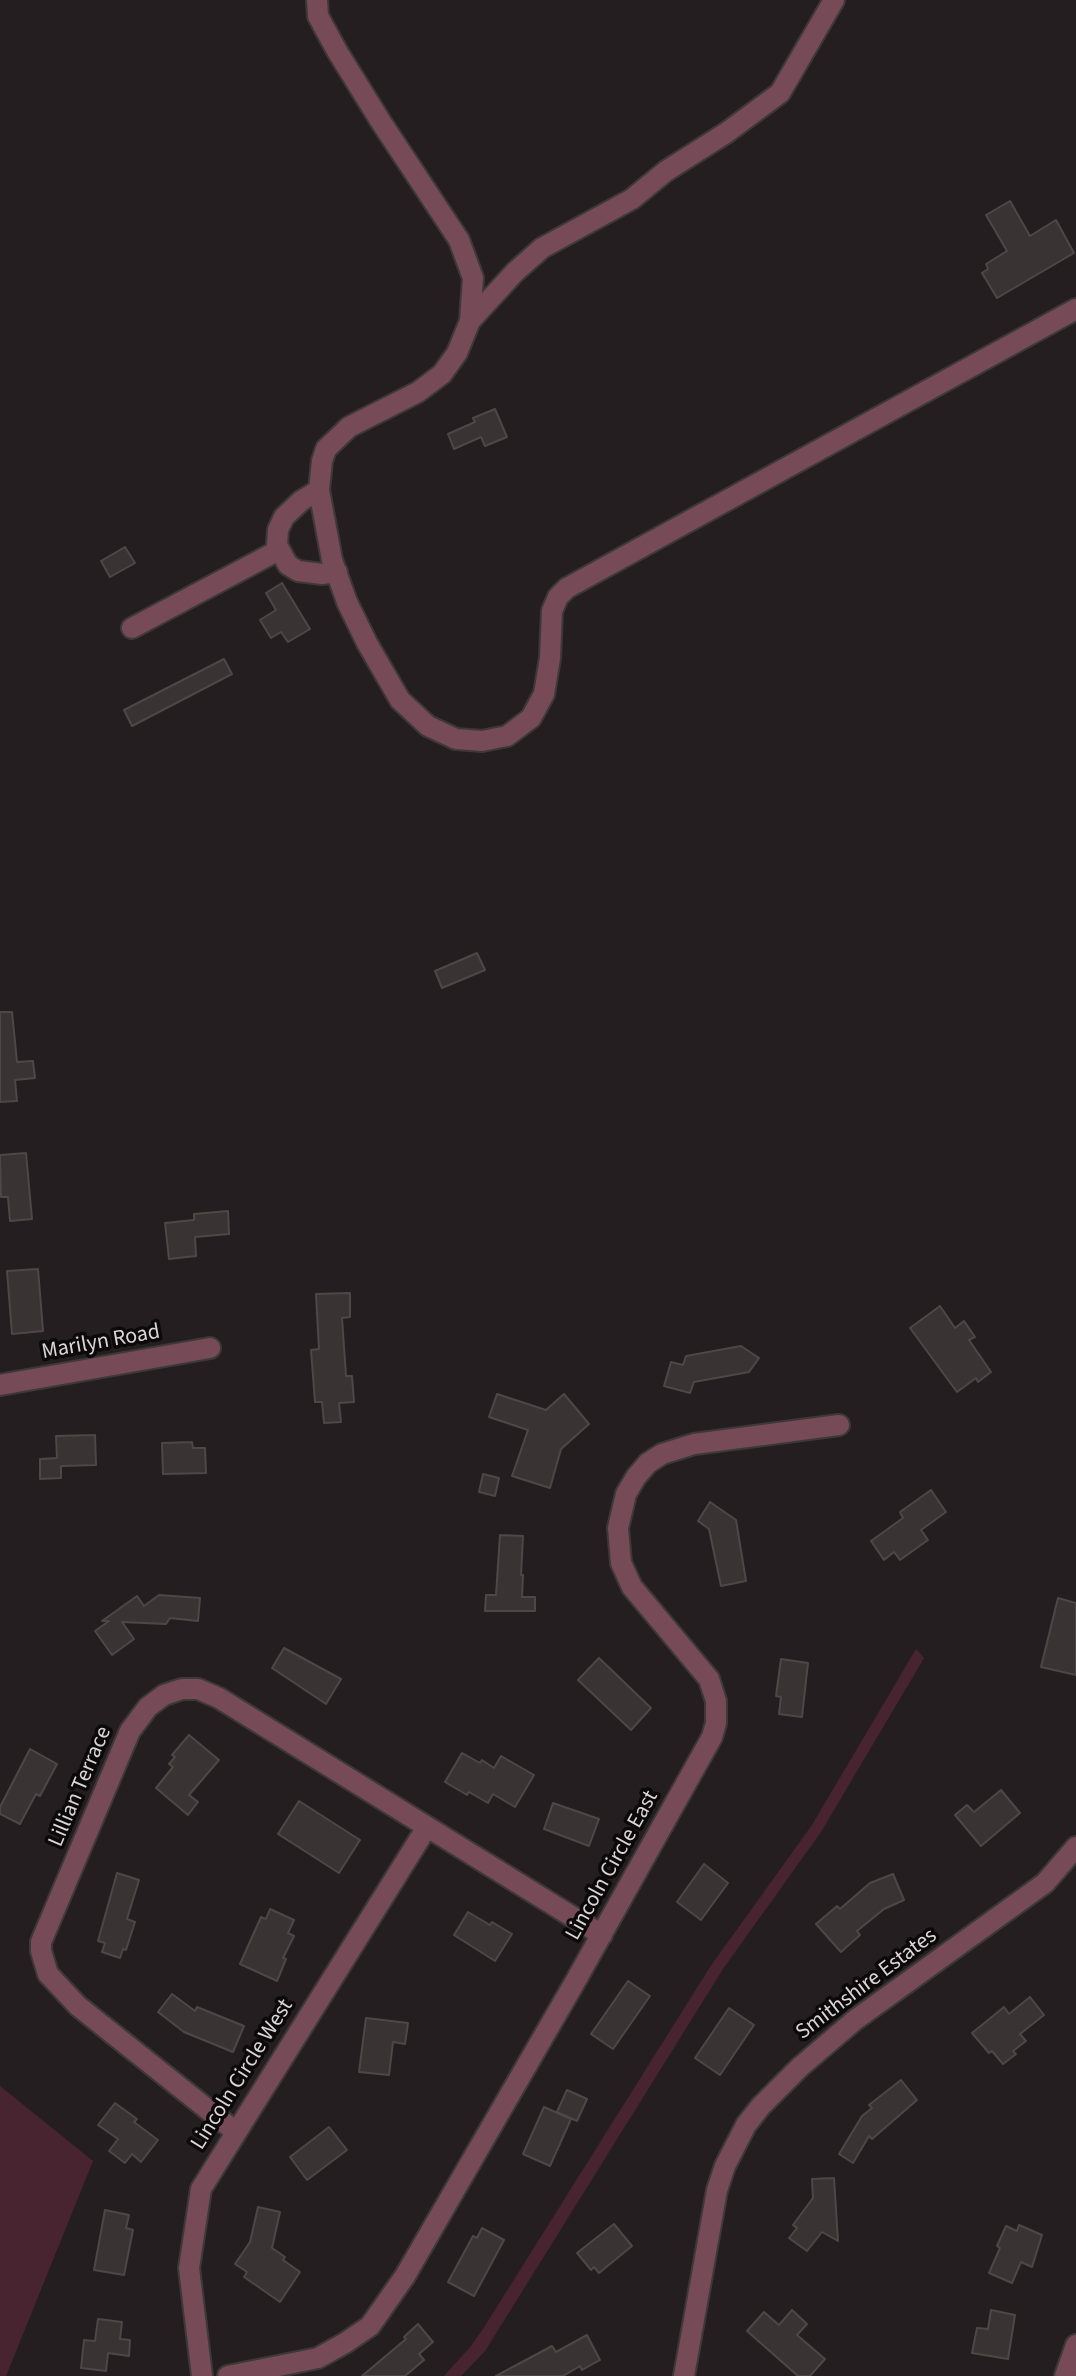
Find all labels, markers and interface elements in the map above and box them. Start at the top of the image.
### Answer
street label: Marilyn Road [40,1320,162,1366]
street label: Lillian Terrace [44,1723,118,1851]
street label: Lincoln Circle East [561,1787,665,1945]
street label: Smithshire Estates [791,1923,943,2047]
street label: Lincoln Circle West [186,1995,300,2155]

